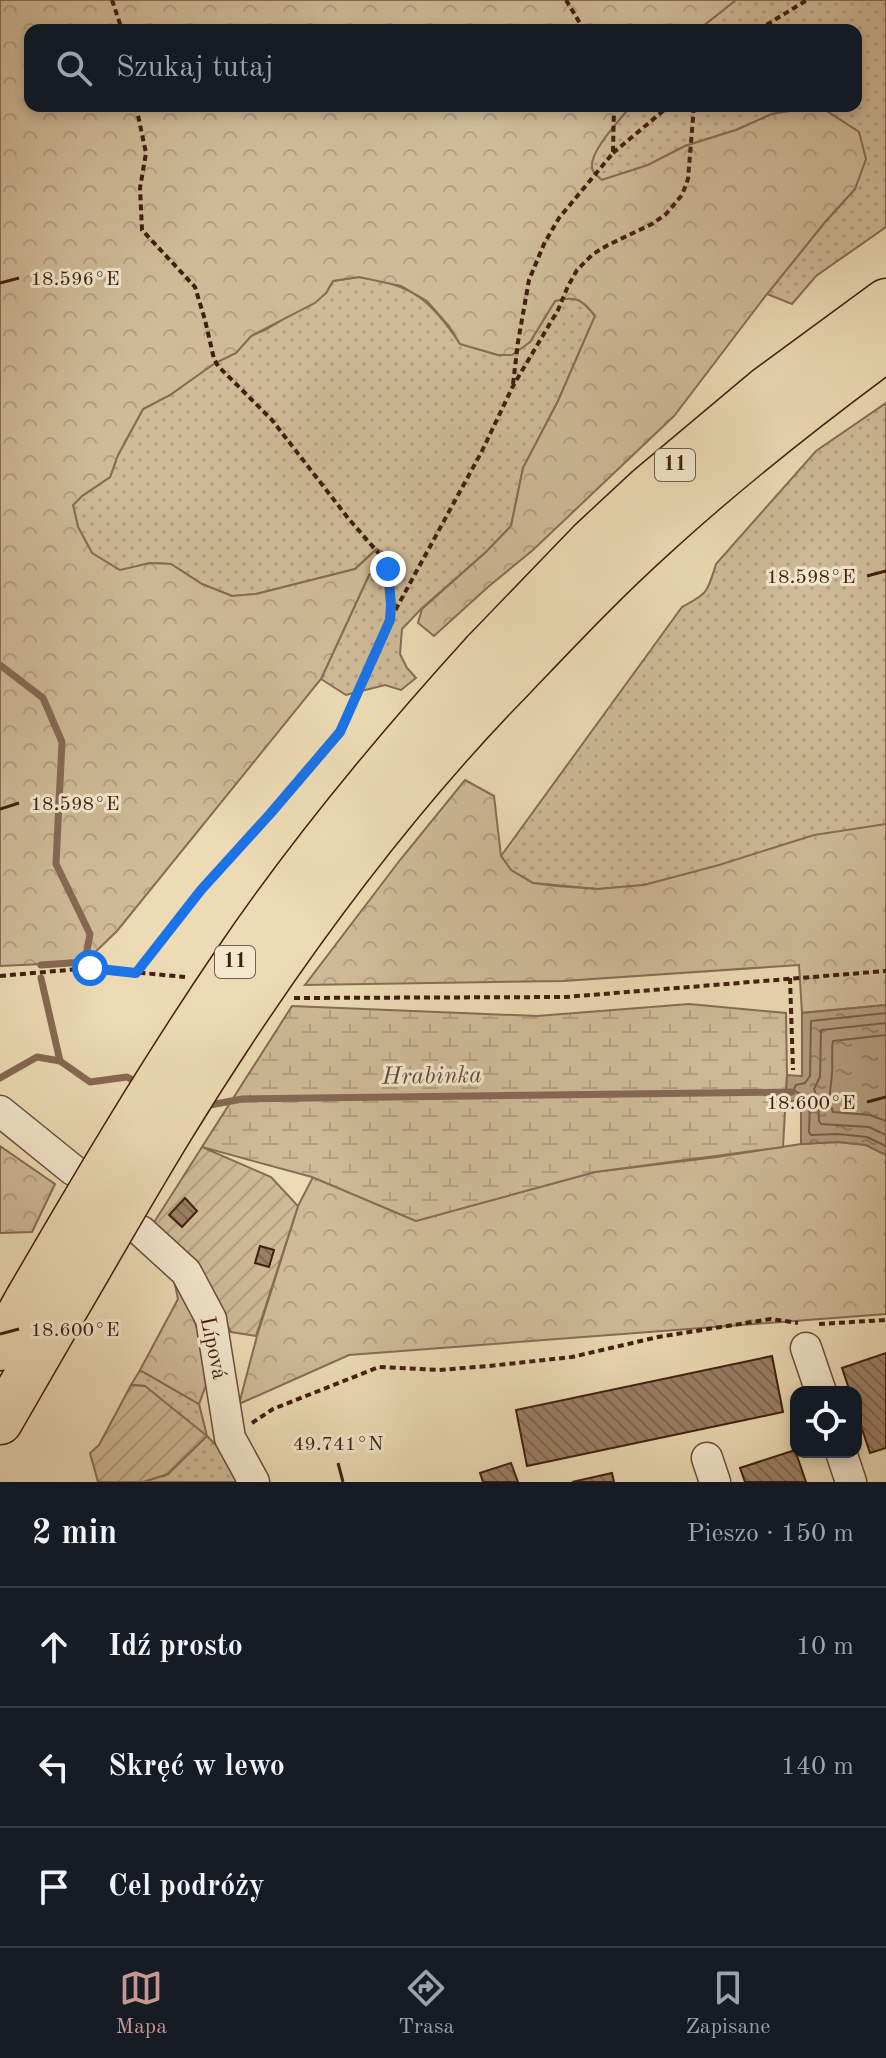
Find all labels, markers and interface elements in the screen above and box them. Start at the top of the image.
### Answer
search box [24,24,862,112]
icon: search [52,46,96,90]
text: Szukaj tutaj [116,53,274,83]
text: 18.596°E [31,270,120,290]
road number: 11 [655,449,695,481]
route end [370,551,406,587]
text: 18.598°E [767,568,856,588]
text: 18.598°E [31,795,120,815]
road number: 11 [215,946,255,978]
route start [72,950,108,986]
water label: Hrabinka [381,1064,482,1090]
text: 18.600°E [767,1094,856,1114]
street label: Lípová [196,1314,230,1382]
text: 18.600°E [31,1321,120,1341]
map controls [790,1386,862,1458]
button: locate [790,1386,862,1458]
text: 49.741°N [293,1435,383,1455]
text: 2 min [32,1517,117,1551]
text: Pieszo · 150 m [687,1521,854,1547]
icon: ahead [32,1625,76,1669]
text: Idź prosto [108,1632,243,1662]
text: 10 m [796,1634,854,1660]
icon: left [32,1745,76,1789]
text: Skręć w lewo [108,1752,285,1782]
text: 140 m [781,1754,854,1780]
icon: arrive [32,1865,76,1909]
text: Cel podróży [108,1872,265,1902]
tab: Mapa [116,1966,167,2041]
tab: Trasa [398,1966,454,2041]
tab: Zapisane [685,1966,770,2041]

